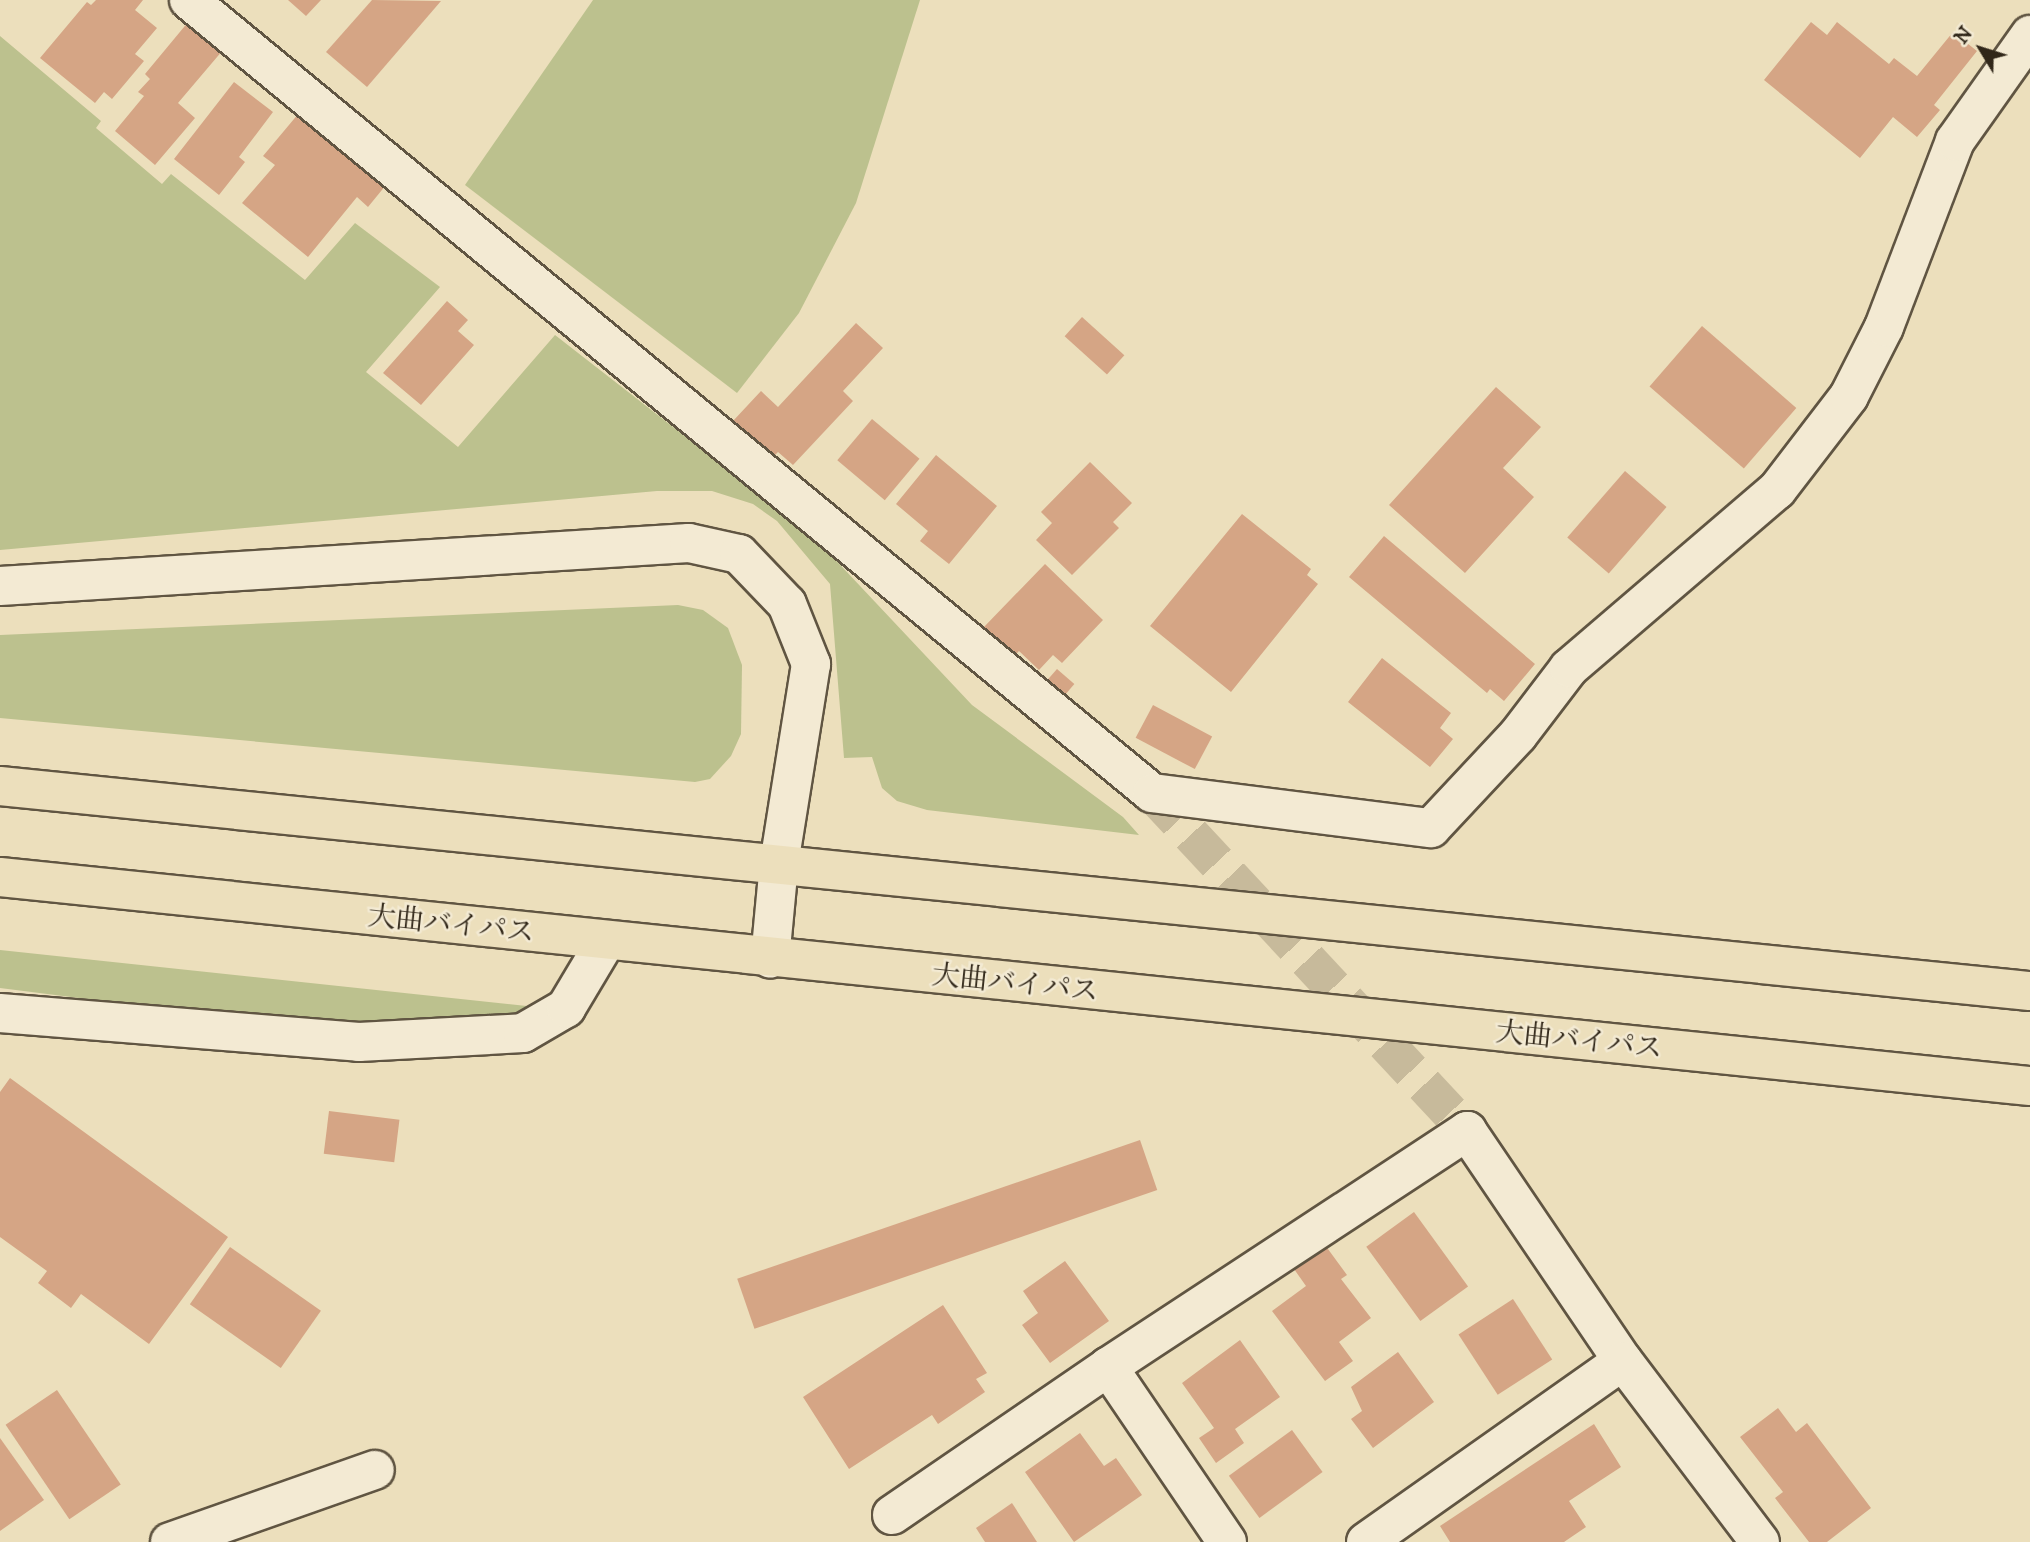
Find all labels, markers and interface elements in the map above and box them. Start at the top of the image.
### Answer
north arrow [1946,14,2016,84]
text: N [1950,23,1978,49]
street label: 大曲バイパス [366,900,536,950]
street label: 大曲バイパス [930,959,1100,1009]
street label: 大曲バイパス [1494,1016,1664,1066]

